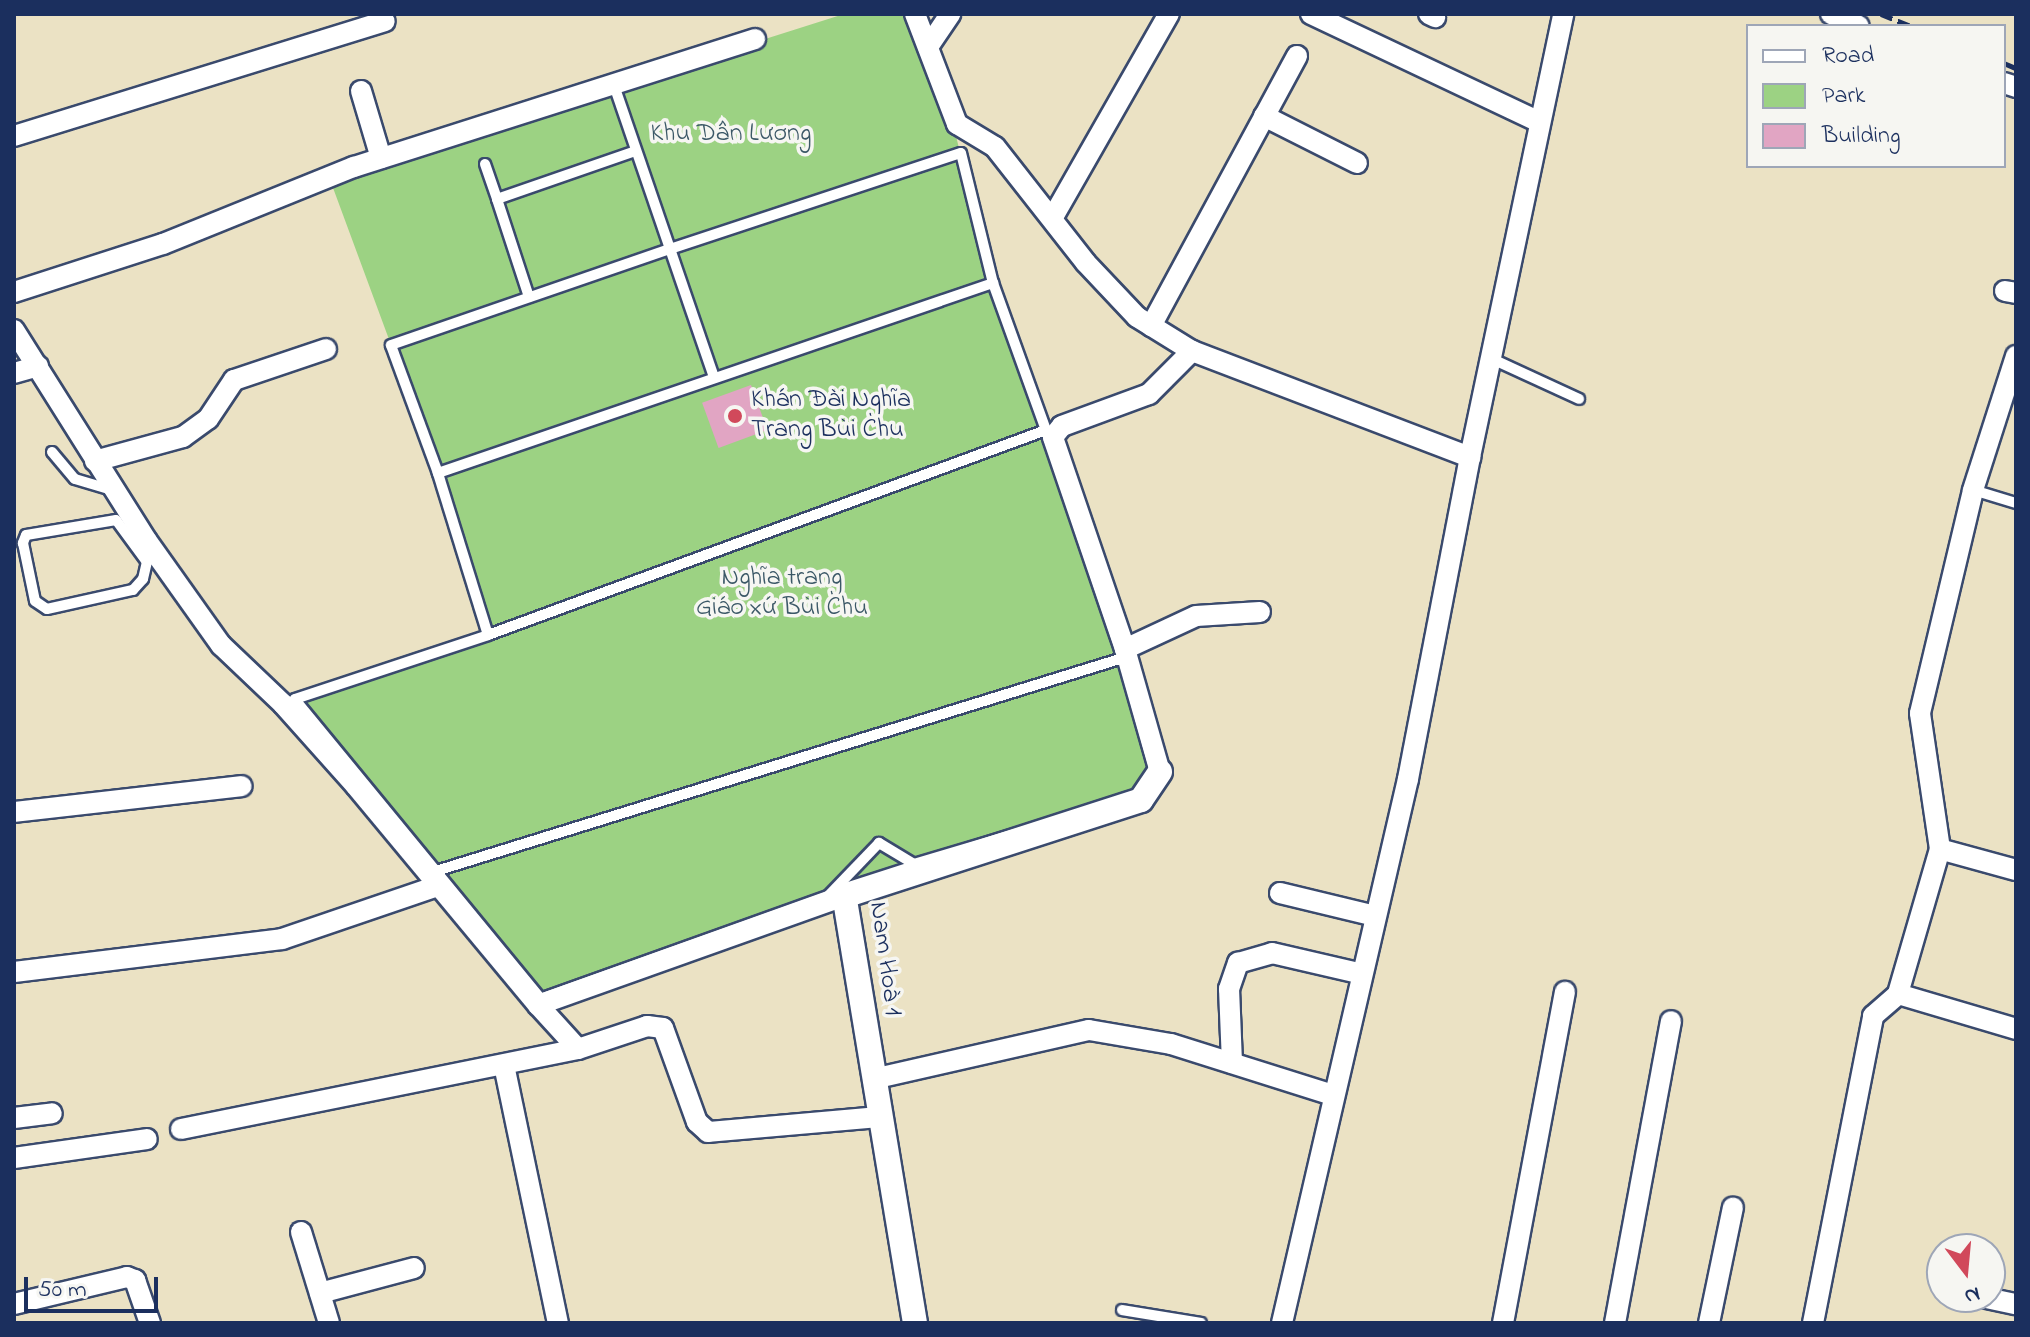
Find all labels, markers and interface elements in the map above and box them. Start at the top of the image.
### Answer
legend [1746,24,2006,168]
text: Road [1822,39,1874,74]
text: Park [1822,79,1865,114]
park label: Khu Dân Lương [650,119,812,151]
text: Building [1822,119,1901,154]
place label: Khán Đài Nghĩa Trang Bùi Chu [751,385,911,446]
marker: Khán Đài Nghĩa Trang Bùi Chu [726,407,744,425]
park label: Nghĩa trang Giáo xứ Bùi Chu [696,563,868,624]
street label: Nam Hoà 1 [861,900,907,1018]
north arrow [1926,1233,2006,1313]
scale bar [28,1261,162,1311]
text: 50 m [38,1273,87,1308]
text: N [1961,1277,1984,1312]

